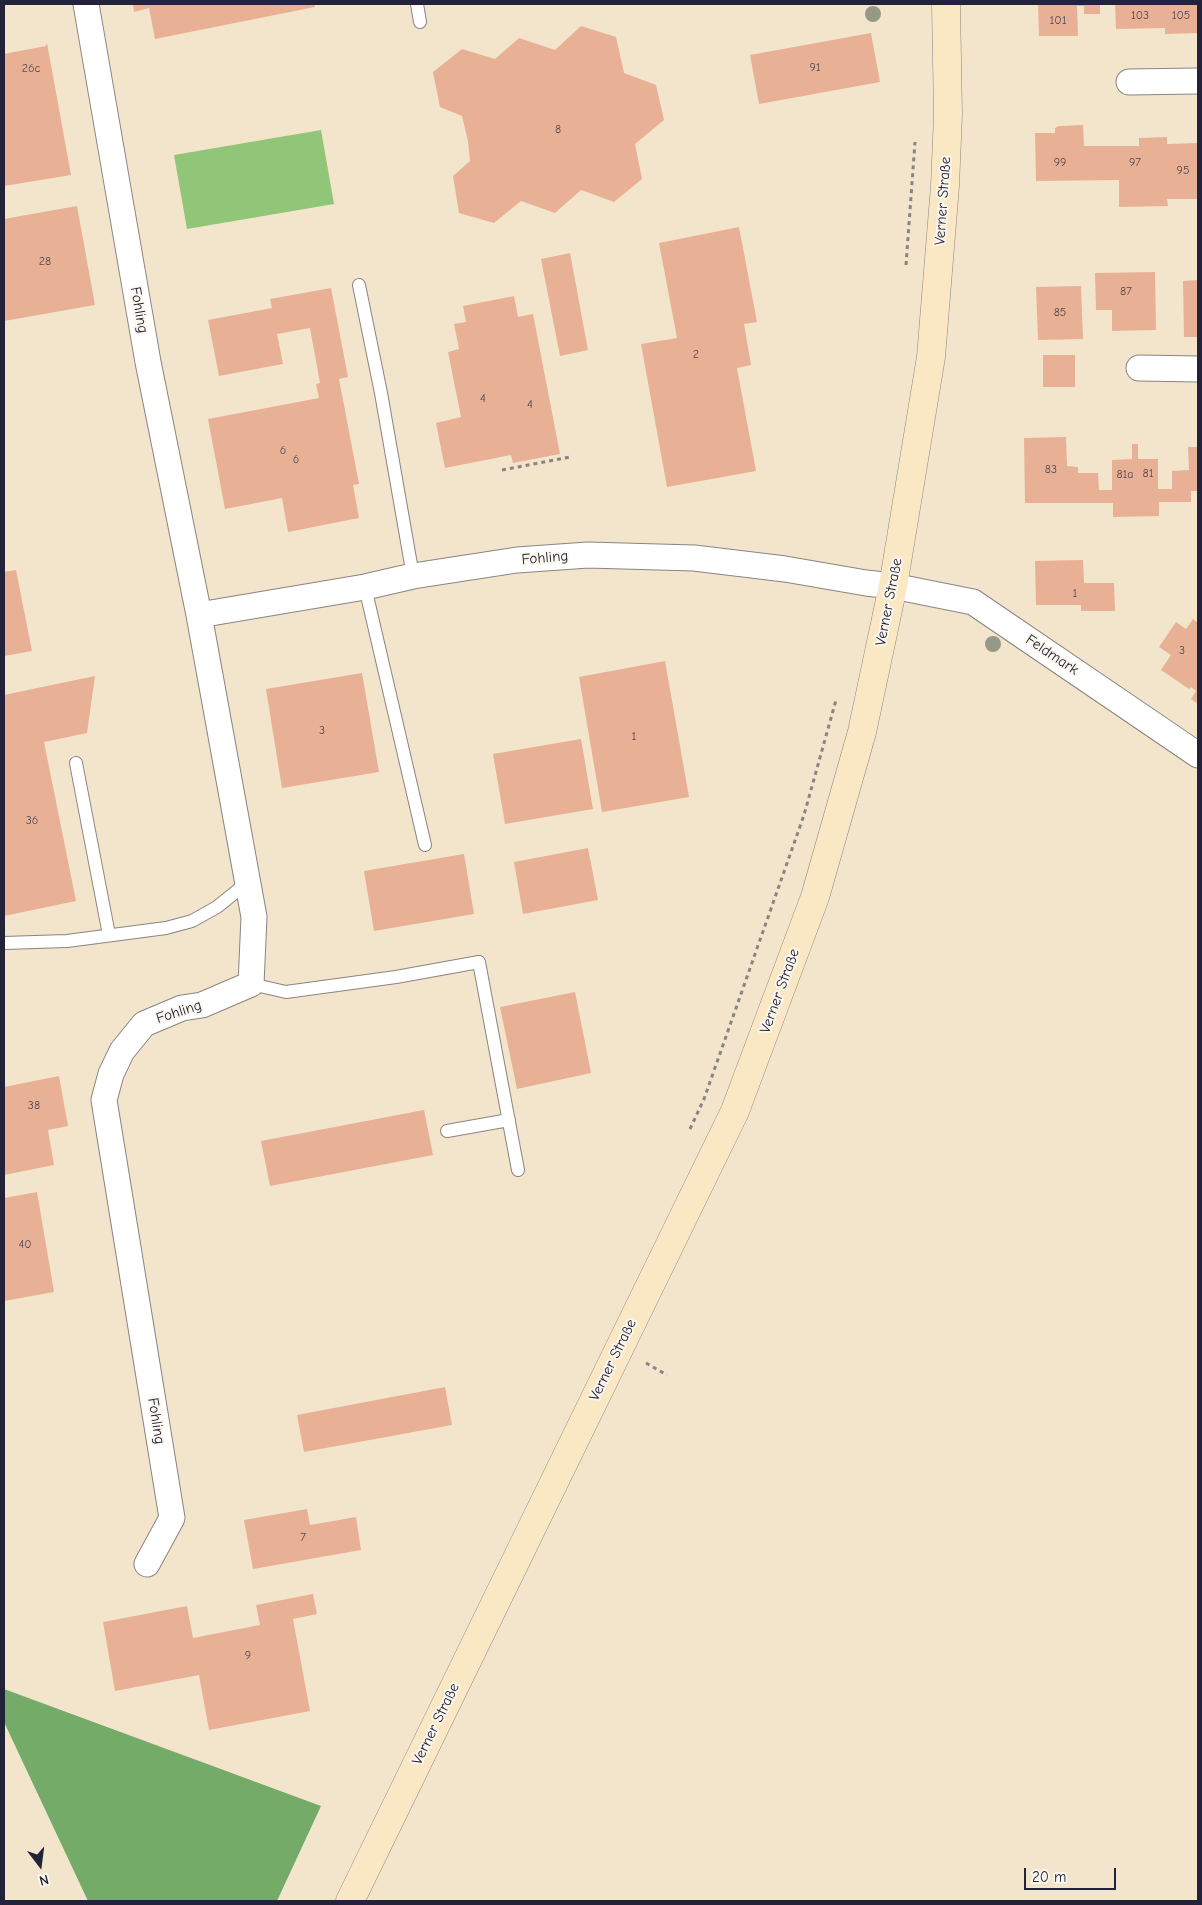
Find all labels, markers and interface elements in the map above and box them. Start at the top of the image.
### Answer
house number: 103 [1131,9,1149,23]
house number: 105 [1172,9,1190,23]
house number: 101 [1050,14,1066,28]
house number: 91 [809,61,821,75]
house number: 26c [22,62,40,76]
house number: 8 [555,123,561,137]
street label: Verner Straße [931,156,955,246]
house number: 99 [1054,156,1066,170]
house number: 97 [1129,156,1141,170]
house number: 95 [1177,164,1189,178]
house number: 28 [39,255,51,269]
street label: Fohling [126,285,152,335]
house number: 87 [1120,285,1132,299]
house number: 85 [1054,306,1066,320]
house number: 2 [693,348,699,362]
house number: 4 [480,392,486,406]
house number: 4 [527,398,533,412]
house number: 6 [280,444,286,458]
house number: 6 [293,453,299,467]
house number: 83 [1045,463,1057,477]
house number: 81 [1143,467,1153,481]
house number: 81a [1116,468,1134,482]
street label: Fohling [521,547,569,569]
street label: Verner Straße [872,557,906,647]
house number: 1 [1073,587,1077,601]
street label: Feldmark [1022,631,1082,679]
house number: 3 [1179,644,1185,658]
house number: 3 [319,724,325,738]
house number: 1 [632,730,636,744]
house number: 36 [26,814,38,828]
street label: Verner Straße [756,946,804,1036]
street label: Fohling [154,996,204,1028]
house number: 38 [28,1099,40,1113]
house number: 40 [18,1238,32,1252]
street label: Verner Straße [585,1316,641,1404]
street label: Fohling [143,1397,169,1445]
house number: 7 [300,1531,306,1545]
house number: 9 [245,1649,251,1663]
street label: Verner Straße [408,1680,464,1768]
north arrow [15,1840,65,1890]
scale bar [1027,1858,1120,1890]
text: 20 m [1032,1868,1066,1886]
text: N [37,1871,51,1889]

